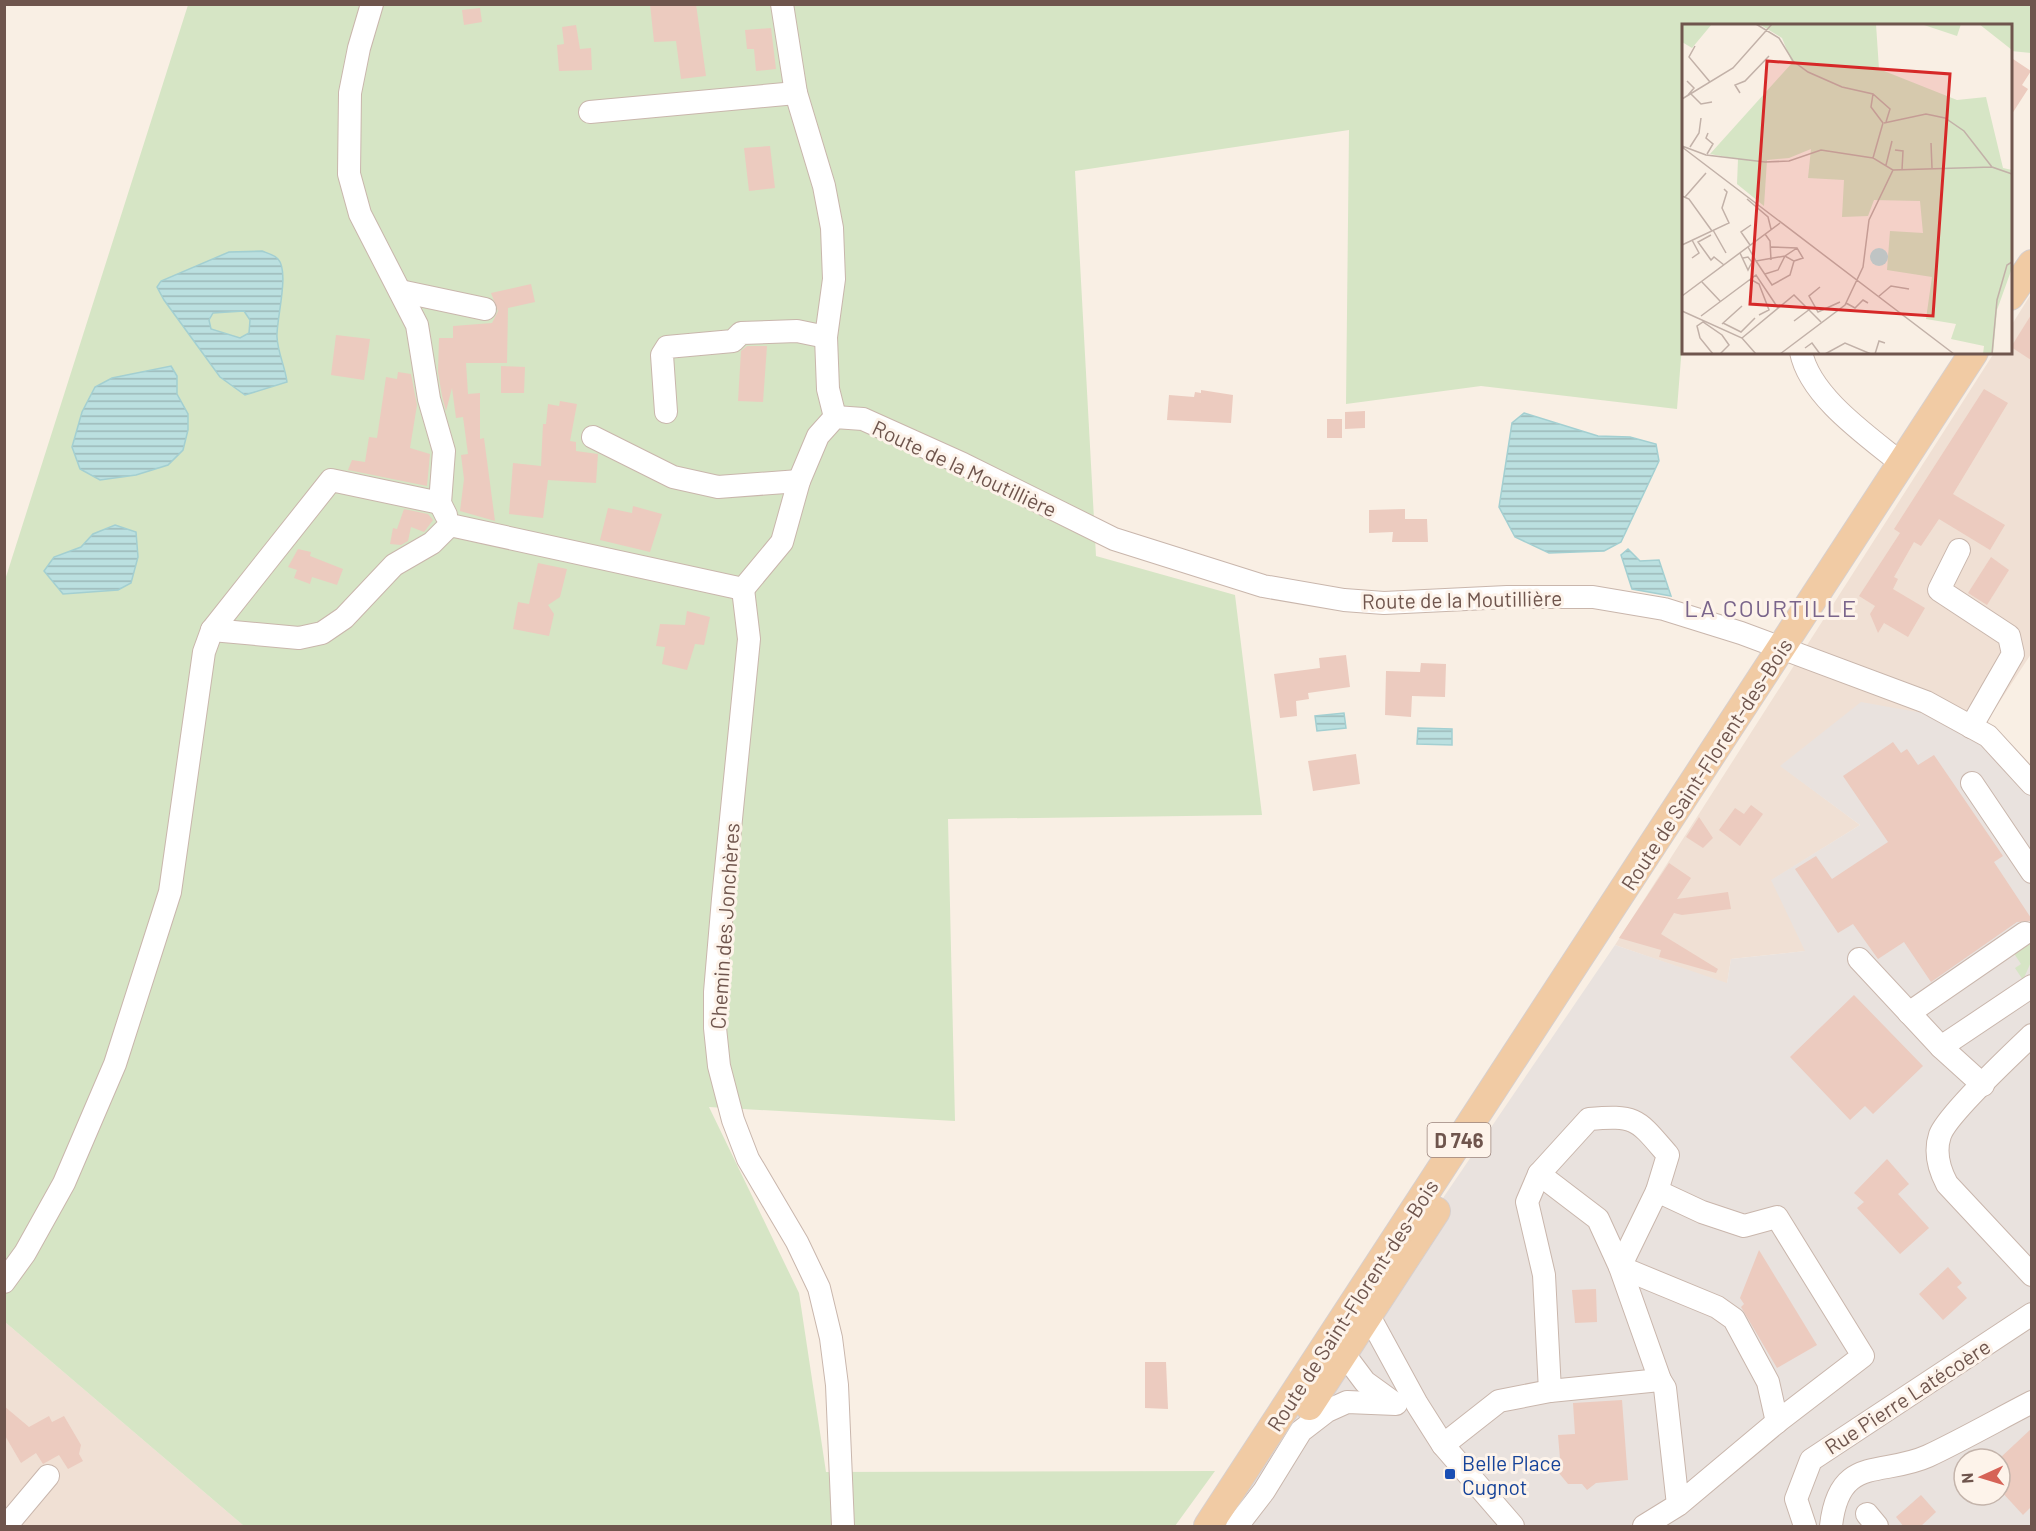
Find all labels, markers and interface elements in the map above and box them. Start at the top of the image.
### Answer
inset map [1682,24,2012,354]
street label: Route de la Moutillière [869,414,1061,522]
street label: Route de la Moutillière [1362,585,1562,613]
district label: LA COURTILLE [1684,593,1858,622]
street label: Route de Saint-Florent-des-Bois [1615,633,1797,895]
street label: Chemin des Jonchères [704,822,744,1030]
road number: D 746 [1428,1123,1490,1157]
street label: Route de Saint-Florent-des-Bois [1261,1174,1443,1436]
street label: Rue Pierre Latécoère [1820,1333,1994,1459]
north arrow [1952,1447,2012,1507]
place label: Belle Place Cugnot [1462,1450,1561,1499]
marker: Belle Place Cugnot [1443,1467,1457,1481]
text: N [1957,1472,1976,1484]

